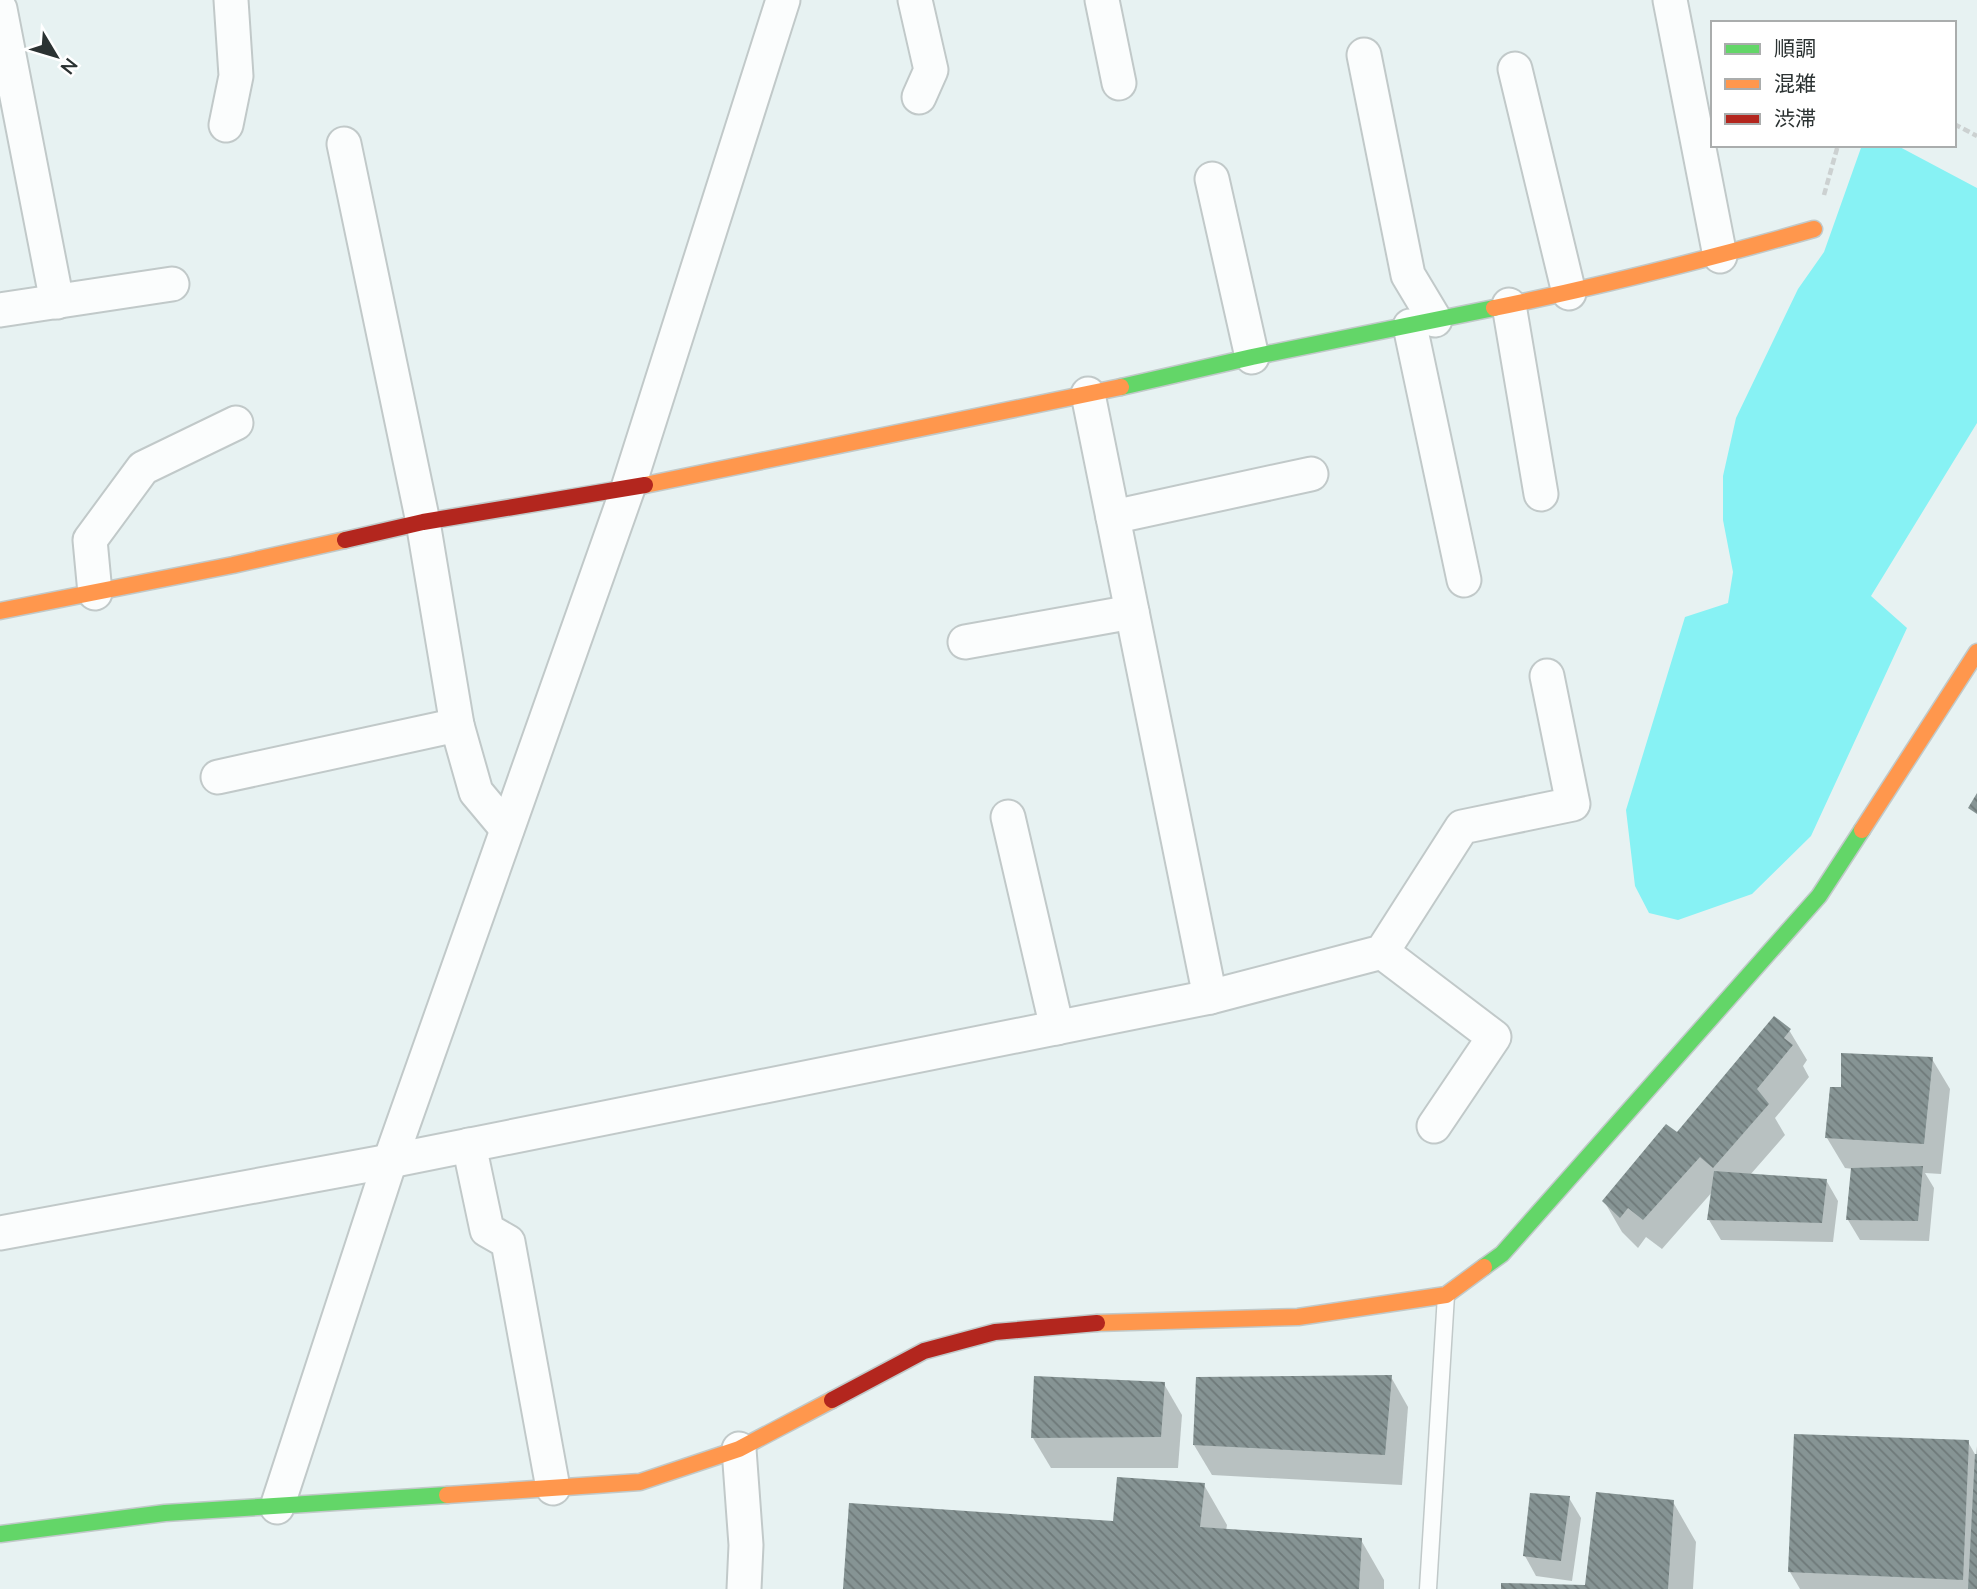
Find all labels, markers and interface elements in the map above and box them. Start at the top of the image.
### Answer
north arrow [21,21,91,91]
legend [1711,21,1956,147]
text: 順調 [1774,35,1816,63]
text: N [54,52,83,79]
text: 混雑 [1774,70,1816,98]
text: 渋滞 [1774,105,1816,133]

